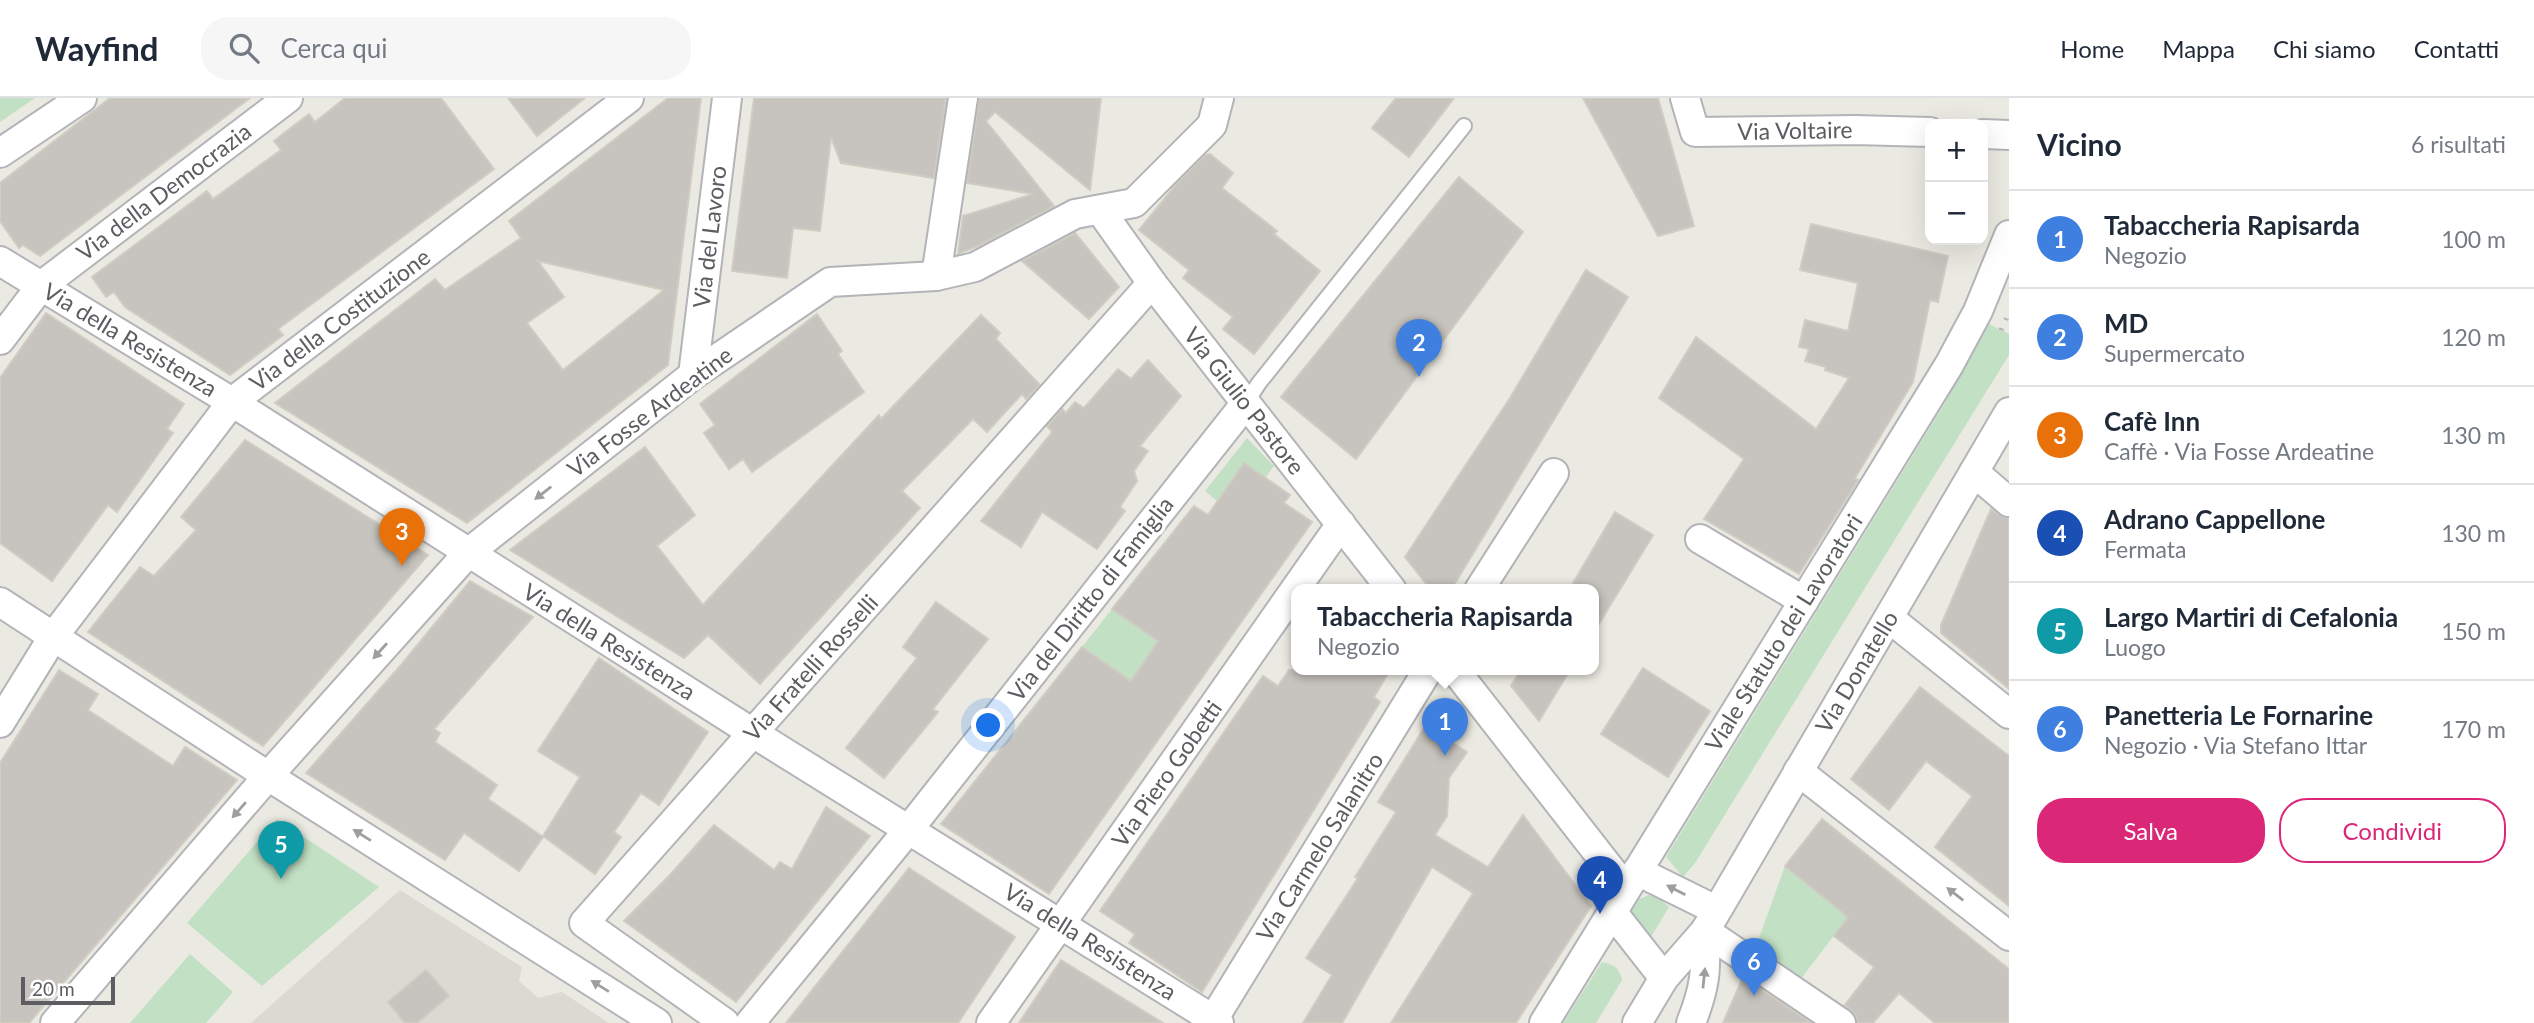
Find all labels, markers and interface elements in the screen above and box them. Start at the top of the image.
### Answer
search box [201,17,691,80]
text: Wayfind [35,28,159,68]
icon: search [225,29,263,67]
text: Cerca qui [281,32,388,64]
text: Home [2060,34,2124,63]
text: Mappa [2162,34,2235,63]
text: Chi siamo [2273,34,2376,63]
text: Contatti [2414,34,2499,63]
street label: Via Voltaire [1737,115,1853,145]
street label: Via della Democrazia [71,117,256,266]
map controls [1925,119,1988,245]
button: + [1925,119,1988,182]
text: Vicino [2037,126,2122,162]
text: 6 risultati [2411,130,2506,158]
street label: Via del Lavoro [686,164,732,310]
button: − [1925,182,1988,245]
text: Tabaccheria Rapisarda [2104,209,2360,241]
text: 1 [2053,225,2067,253]
text: 100 m [2441,225,2506,253]
text: Negozio [2104,241,2187,269]
street label: Via della Costituzione [244,242,435,396]
street label: Via della Resistenza [39,276,223,402]
text: MD [2104,307,2148,339]
pin: 2 [1396,319,1442,377]
street label: Via Giulio Pastore [1179,321,1311,480]
text: 2 [2053,323,2067,351]
text: 120 m [2441,323,2506,351]
text: Supermercato [2104,339,2245,367]
street label: Via Fosse Ardeatine [561,340,738,482]
text: Cafè Inn [2104,405,2200,437]
text: 3 [2053,421,2067,449]
text: 130 m [2441,421,2506,449]
text: Caffè · Via Fosse Ardeatine [2104,437,2374,465]
one-way arrow [534,486,552,500]
street label: Via del Diritto di Famiglia [1002,491,1179,706]
text: Adrano Cappellone [2104,503,2325,535]
pin: 3 [379,508,425,566]
street label: Viale Statuto dei Lavoratori [1699,509,1868,756]
text: 4 [2053,519,2067,547]
text: 130 m [2441,519,2506,547]
text: Fermata [2104,535,2186,563]
street label: Via della Resistenza [518,577,701,705]
popup [1291,584,1599,675]
street label: Via Fratelli Rosselli [737,588,883,746]
text: Tabaccheria Rapisarda [1317,600,1573,632]
text: Largo Martiri di Cefalonia [2104,601,2398,633]
street label: Via Donatello [1809,606,1903,737]
text: 5 [2053,617,2067,645]
text: 150 m [2441,617,2506,645]
text: Negozio [1317,632,1400,660]
text: Luogo [2104,633,2166,661]
one-way arrow [372,642,388,660]
street label: Via Piero Gobetti [1105,695,1227,852]
pin: 1 [1422,698,1468,756]
text: Panetteria Le Fornarine [2104,699,2373,731]
your location [971,708,1005,742]
text: 6 [2053,715,2067,743]
text: 170 m [2441,715,2506,743]
text: Negozio · Via Stefano Ittar [2104,731,2367,759]
street label: Via Carmelo Salanitro [1250,747,1389,946]
button: Salva [2037,798,2265,863]
button: Condividi [2279,798,2506,863]
one-way arrow [231,801,247,819]
pin: 5 [258,821,304,879]
one-way arrow [352,829,371,842]
pin: 4 [1577,856,1623,914]
street label: Via della Resistenza [999,877,1182,1005]
one-way arrow [1666,885,1686,896]
one-way arrow [1947,886,1965,901]
pin: 6 [1731,938,1777,996]
one-way arrow [1699,967,1710,989]
scale bar [21,974,116,1006]
text: 20 m [32,977,75,1000]
one-way arrow [590,980,609,993]

